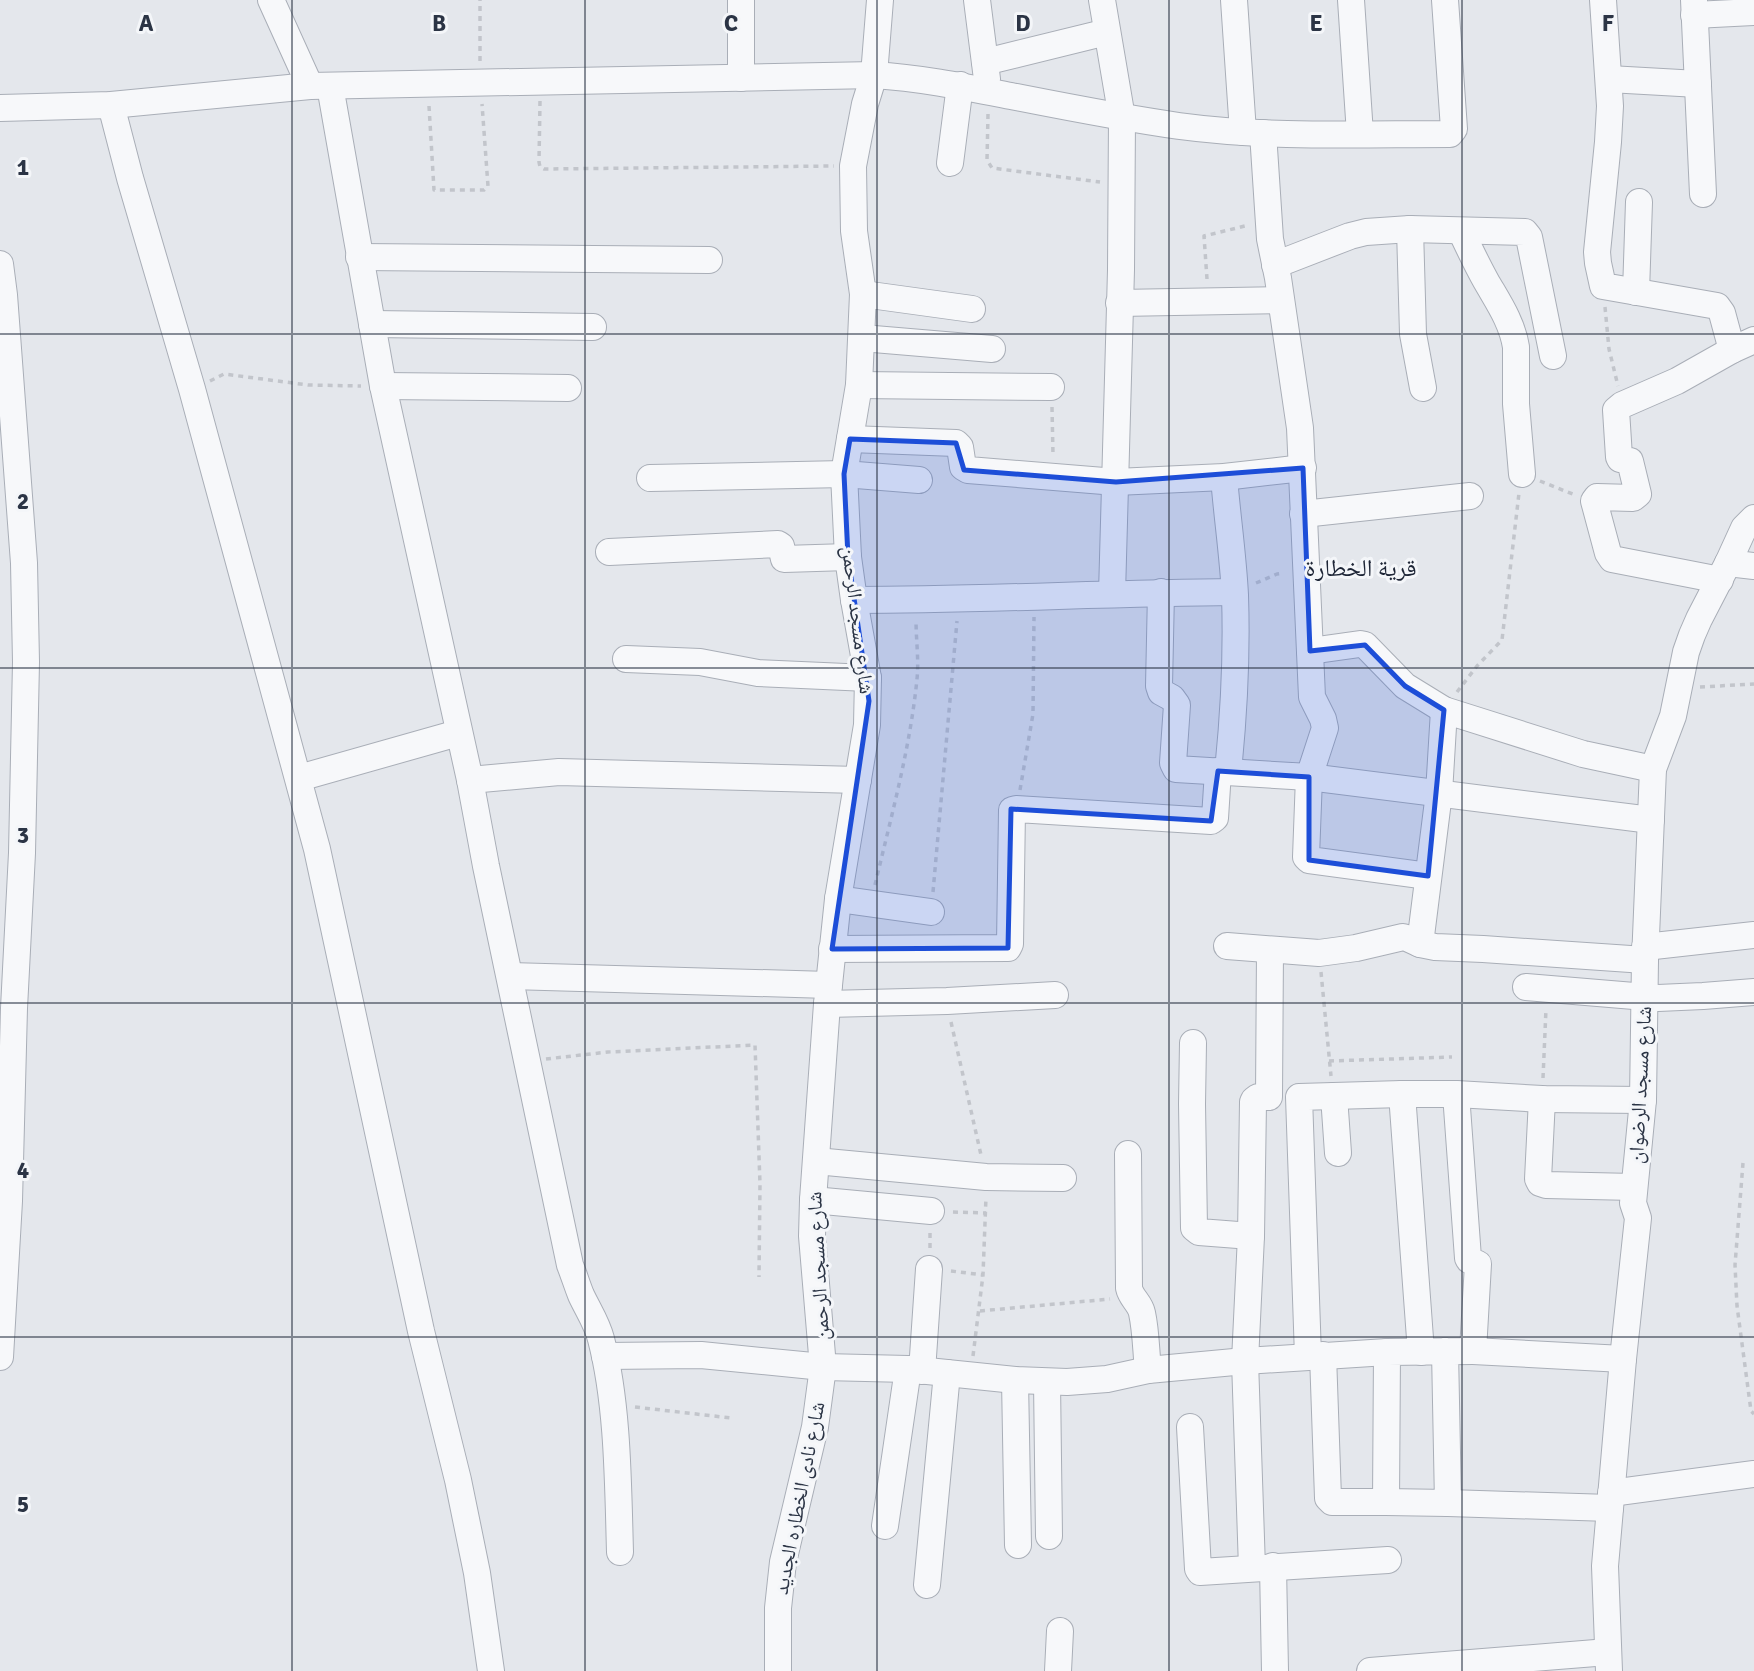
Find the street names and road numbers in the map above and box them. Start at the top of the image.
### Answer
street label: شارع مسجد الرحمن [836,545,880,695]
street label: شارع مسجد الرضوان [1623,1005,1657,1165]
street label: شارع مسجد الرحمن [801,1191,835,1341]
street label: شارع نادى الخطاره الجديد [768,1399,830,1597]

